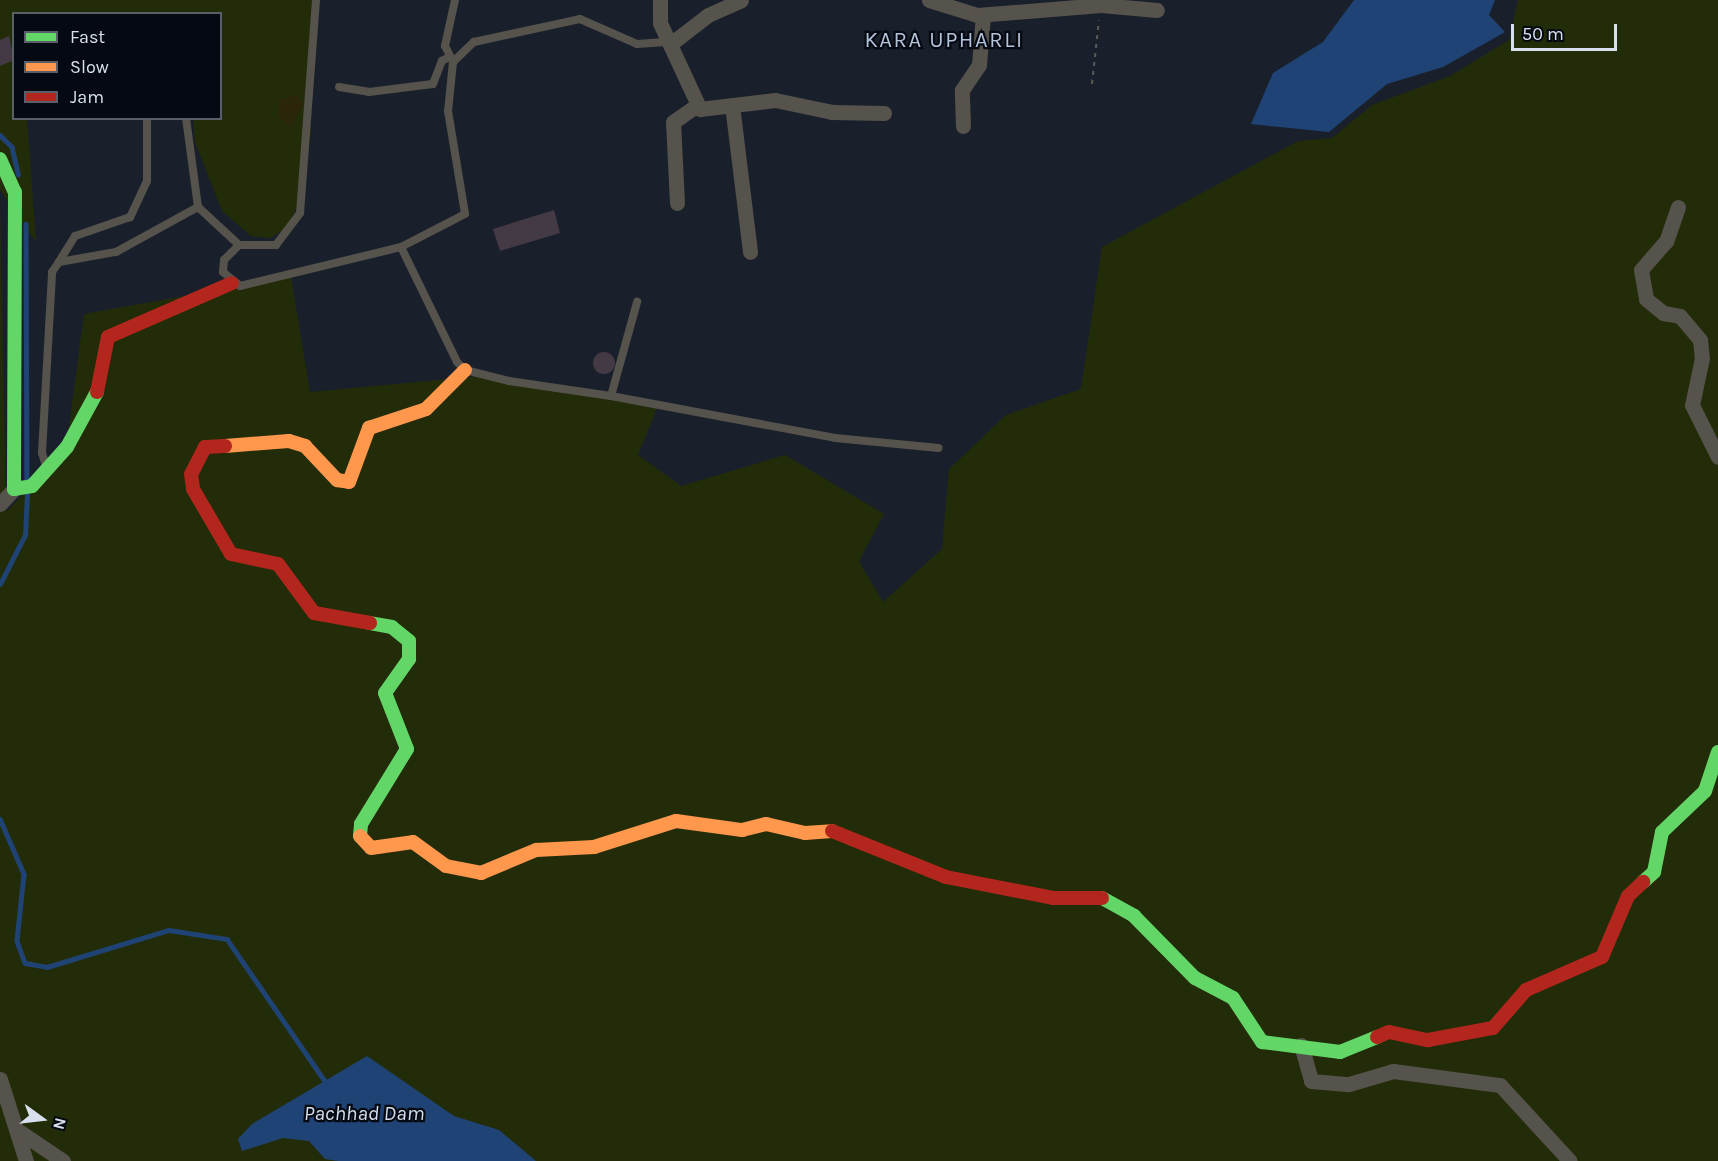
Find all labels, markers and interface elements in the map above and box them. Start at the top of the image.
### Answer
legend [12,12,222,120]
scale bar [1514,12,1620,50]
text: 50 m [1522,23,1564,45]
text: Fast [70,26,105,48]
district label: KARA UPHARLI [864,28,1024,54]
text: Slow [70,56,109,78]
text: Jam [70,86,104,108]
north arrow [12,1089,72,1149]
water label: Pachhad Dam [304,1100,424,1126]
text: N [49,1116,71,1132]

